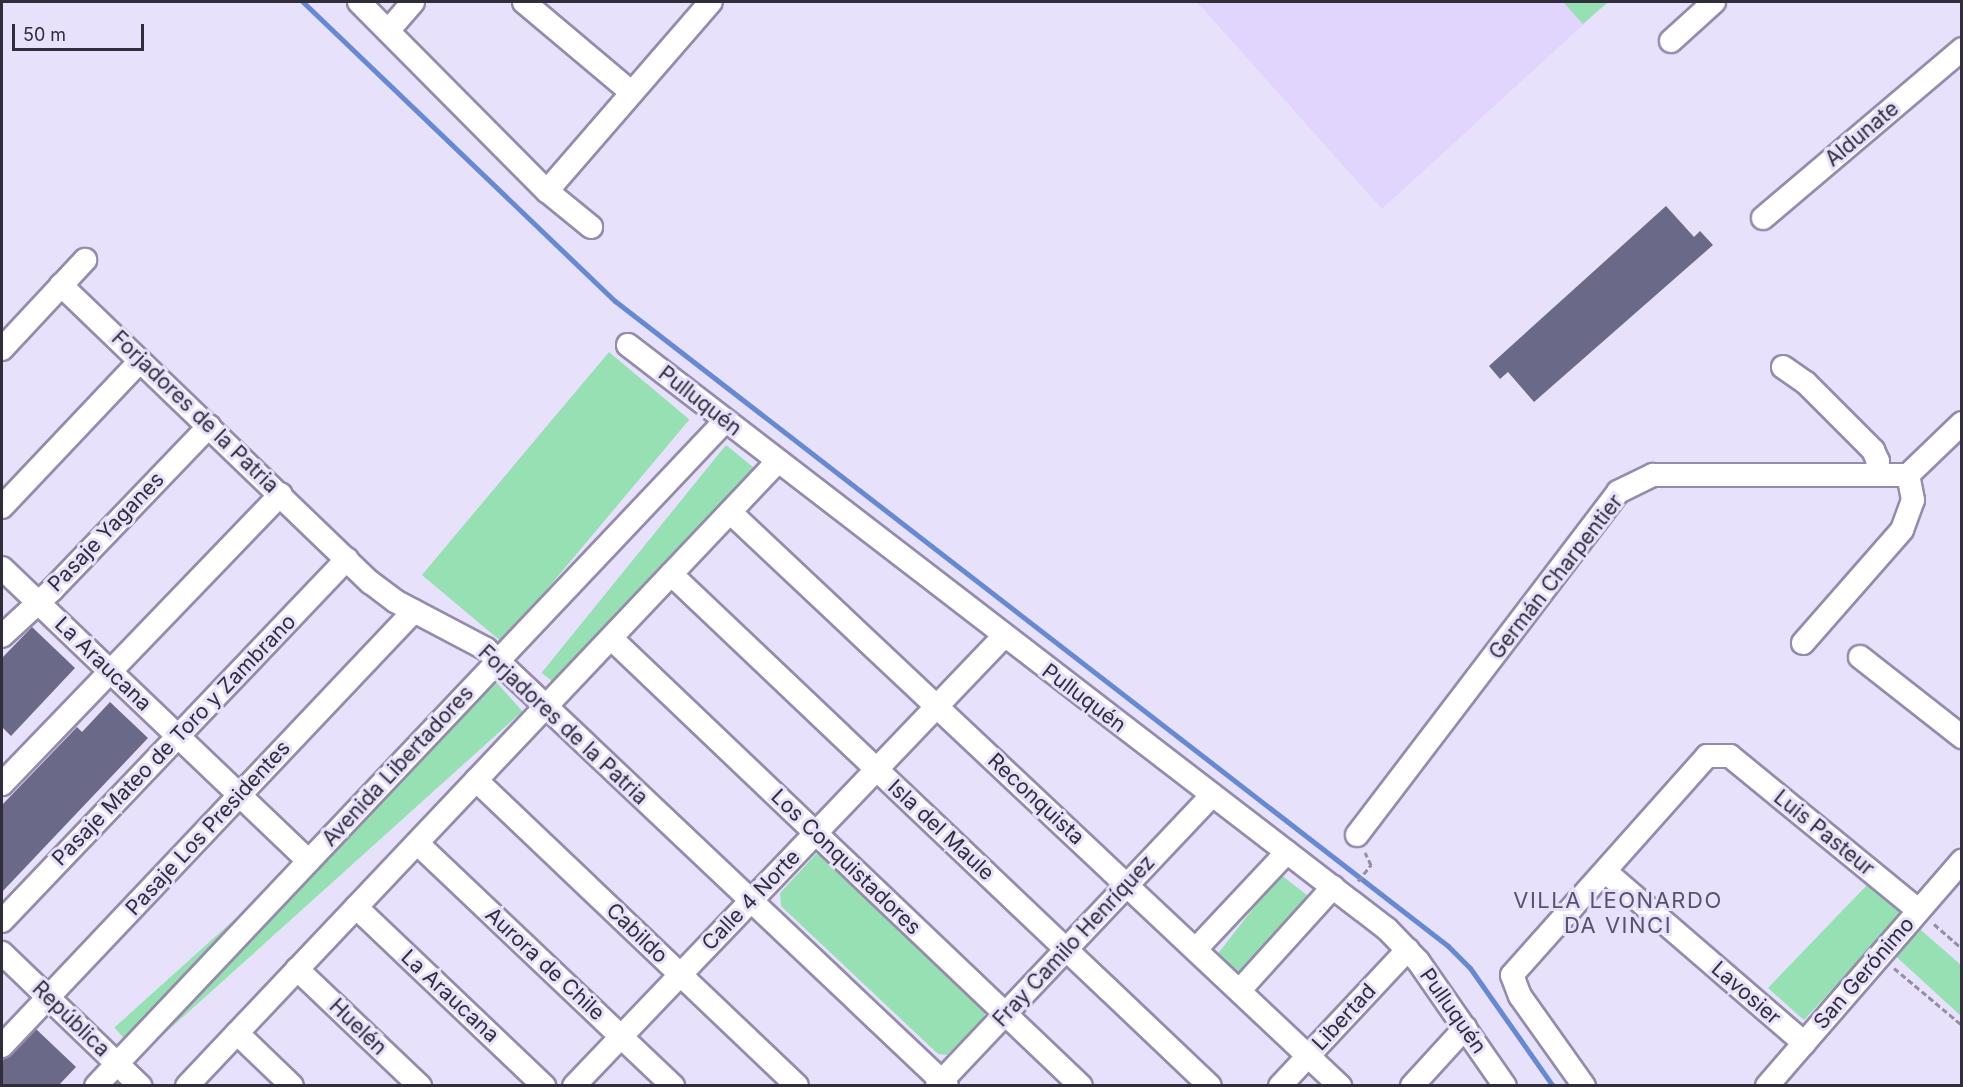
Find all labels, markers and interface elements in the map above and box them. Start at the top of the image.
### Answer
scale bar [15,12,147,50]
text: 50 m [23,24,66,45]
street label: Aldunate [1820,96,1904,172]
street label: Forjadores de la Patria [106,326,284,498]
street label: Pulluquén [653,361,747,441]
street label: Pasaje Yaganes [43,467,169,597]
street label: Germán Charpentier [1484,490,1628,664]
street label: Pasaje Mateo de Toro y Zambrano [47,609,301,871]
street label: La Araucana [50,612,156,716]
street label: Forjadores de la Patria [473,640,653,810]
street label: Pulluquén [1037,658,1131,738]
street label: Avenida Libertadores [317,681,479,851]
street label: Pasaje Los Presidentes [120,735,296,921]
street label: Reconquista [983,748,1089,850]
street label: Isla del Maule [883,774,999,886]
street label: Los Conquistadores [766,784,926,940]
street label: Luis Pasteur [1769,785,1879,881]
street label: Calle 4 Norte [697,844,805,956]
street label: Fray Camilo Henríquez [988,850,1160,1032]
district label: VILLA LEONARDO DA VINCI [1513,887,1723,938]
street label: Cabildo [601,898,673,968]
street label: Aurora de Chile [480,902,610,1026]
street label: San Gerónimo [1809,912,1919,1034]
street label: La Araucana [396,944,504,1048]
street label: Lavosier [1706,956,1786,1030]
street label: Pulluquén [1414,963,1492,1059]
street label: República [27,976,115,1062]
street label: Libertad [1307,978,1381,1056]
street label: Huelén [324,994,392,1060]

